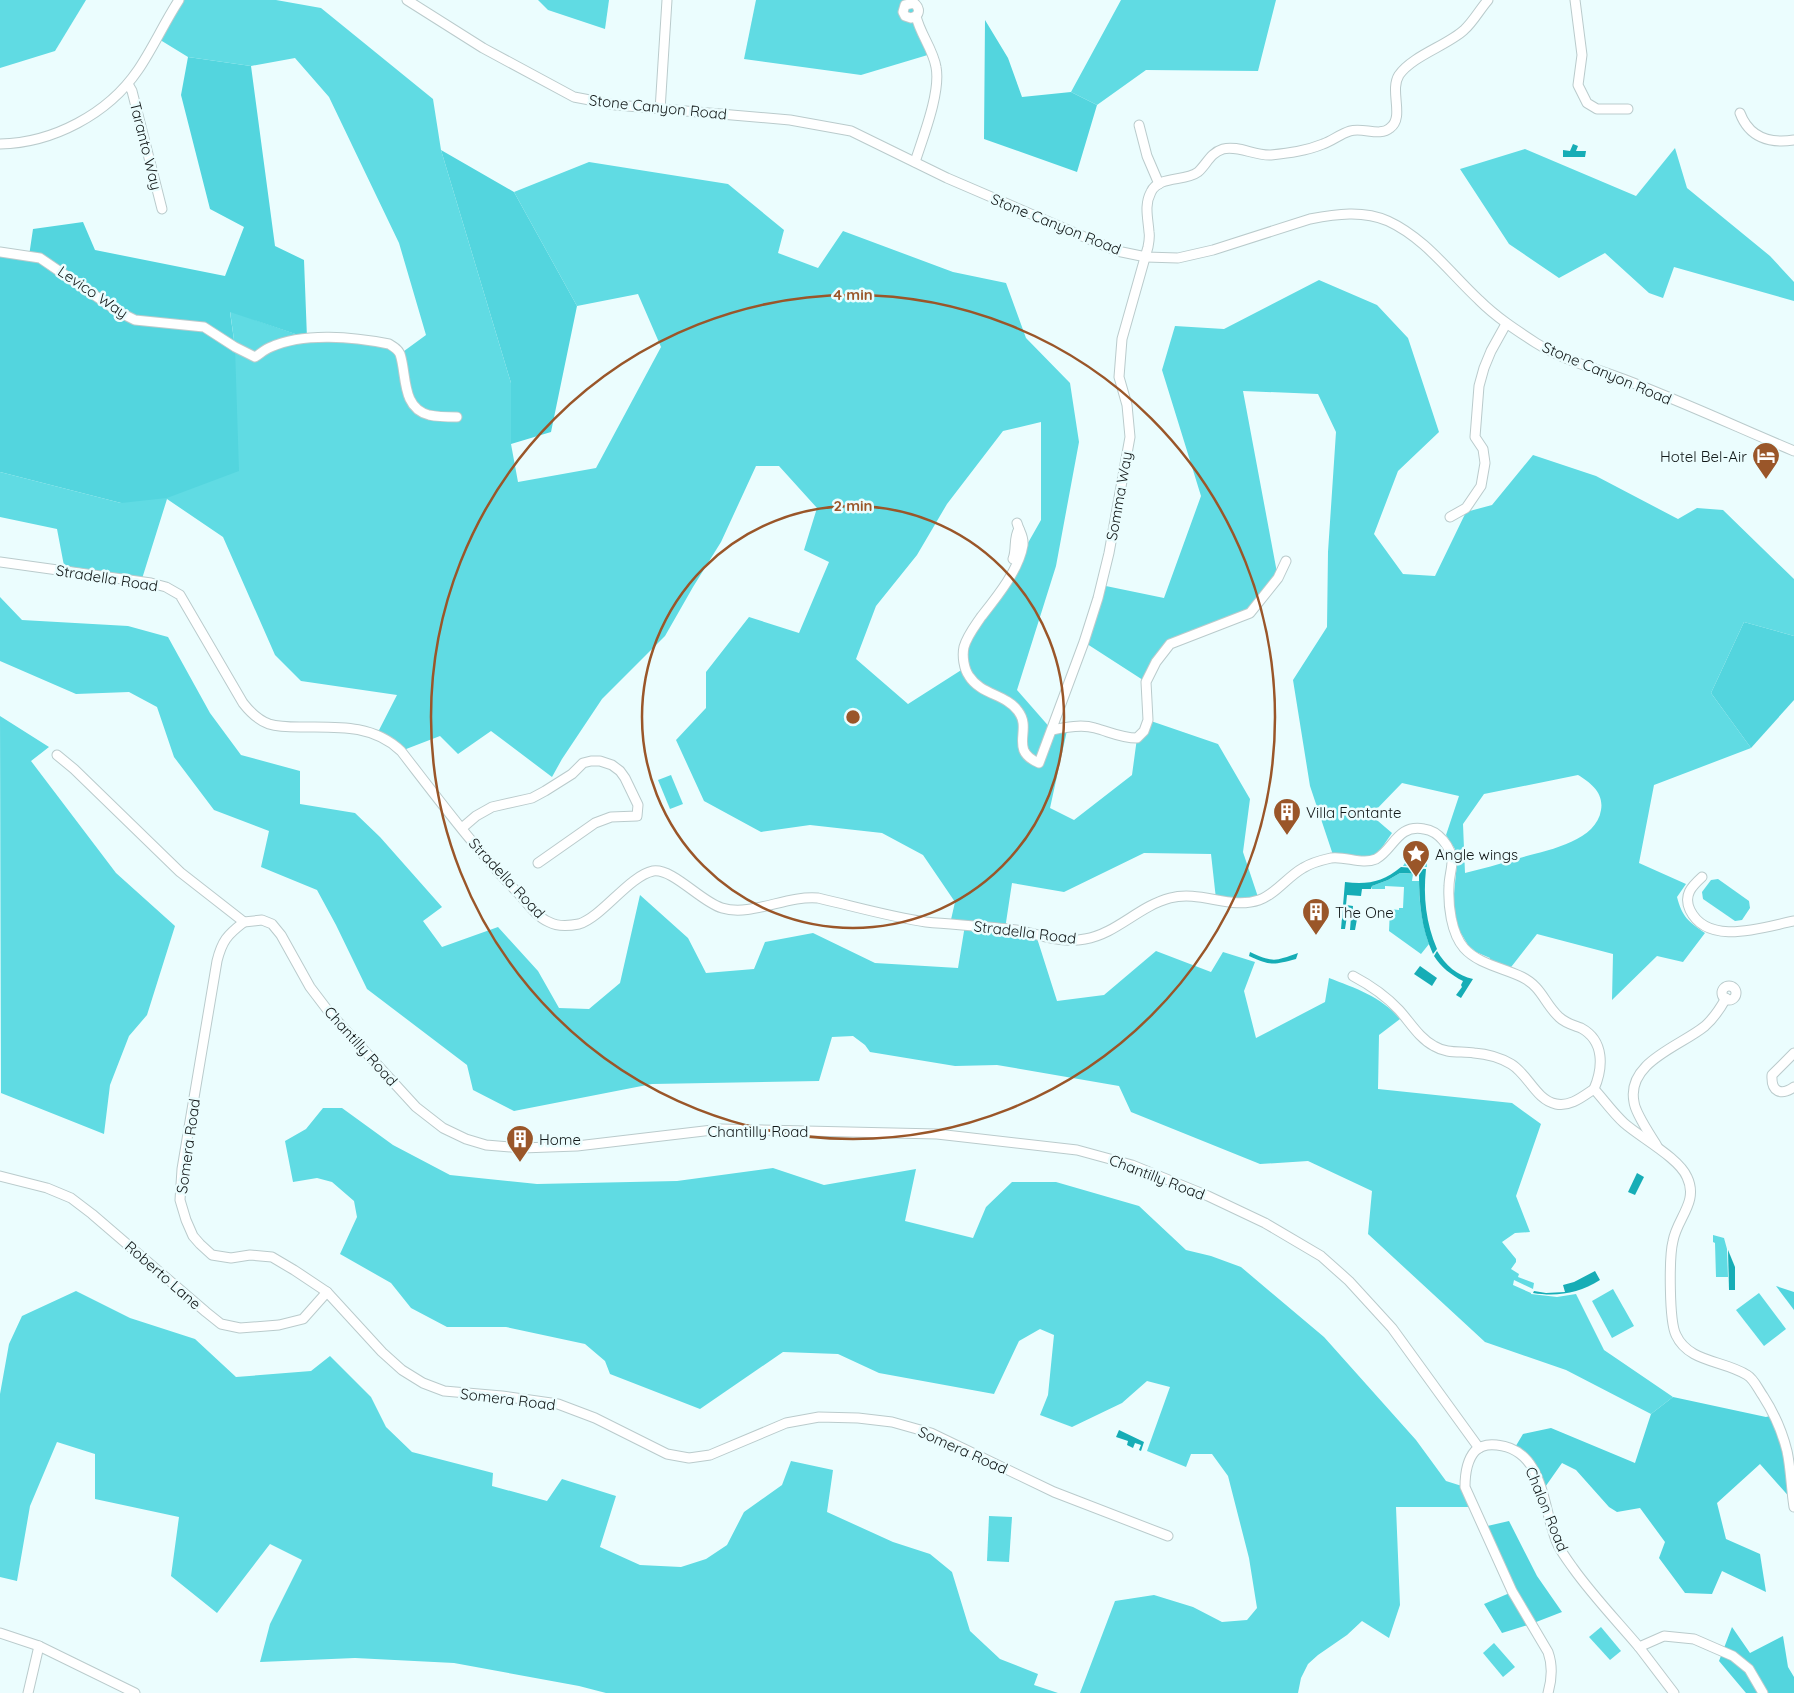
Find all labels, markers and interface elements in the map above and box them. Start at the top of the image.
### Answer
street label: Stone Canyon Road [588,90,728,124]
street label: Taranto Way [126,100,166,192]
street label: Stone Canyon Road [988,189,1124,259]
street label: Levico Way [54,262,132,322]
text: 4 min [833,285,873,304]
street label: Stone Canyon Road [1539,337,1675,409]
hotel icon: Hotel Bel-Air [1751,441,1781,480]
place label: Hotel Bel-Air [1660,447,1747,466]
street label: Somma Way [1102,450,1136,542]
text: 2 min [833,496,873,515]
street label: Stradella Road [55,561,159,595]
centre of rings [844,708,862,726]
building icon: Villa Fontante [1272,797,1302,836]
place label: Villa Fontante [1306,803,1402,822]
street label: Stradella Road [465,834,549,922]
place icon: Angle wings [1401,839,1431,878]
place label: Angle wings [1435,845,1518,864]
building icon: The One [1301,897,1331,936]
place label: The One [1335,903,1394,922]
street label: Stradella Road [973,916,1077,948]
street label: Chantilly Road [320,1002,402,1090]
street label: Somera Road [172,1097,204,1195]
street label: Chantilly Road [708,1122,808,1141]
building icon: Home [505,1124,535,1163]
place label: Home [539,1130,581,1149]
street label: Chantilly Road [1107,1150,1207,1204]
street label: Roberto Lane [121,1237,205,1313]
street label: Somera Road [459,1384,557,1414]
street label: Somera Road [915,1422,1011,1478]
street label: Chalon Road [1521,1464,1573,1554]

